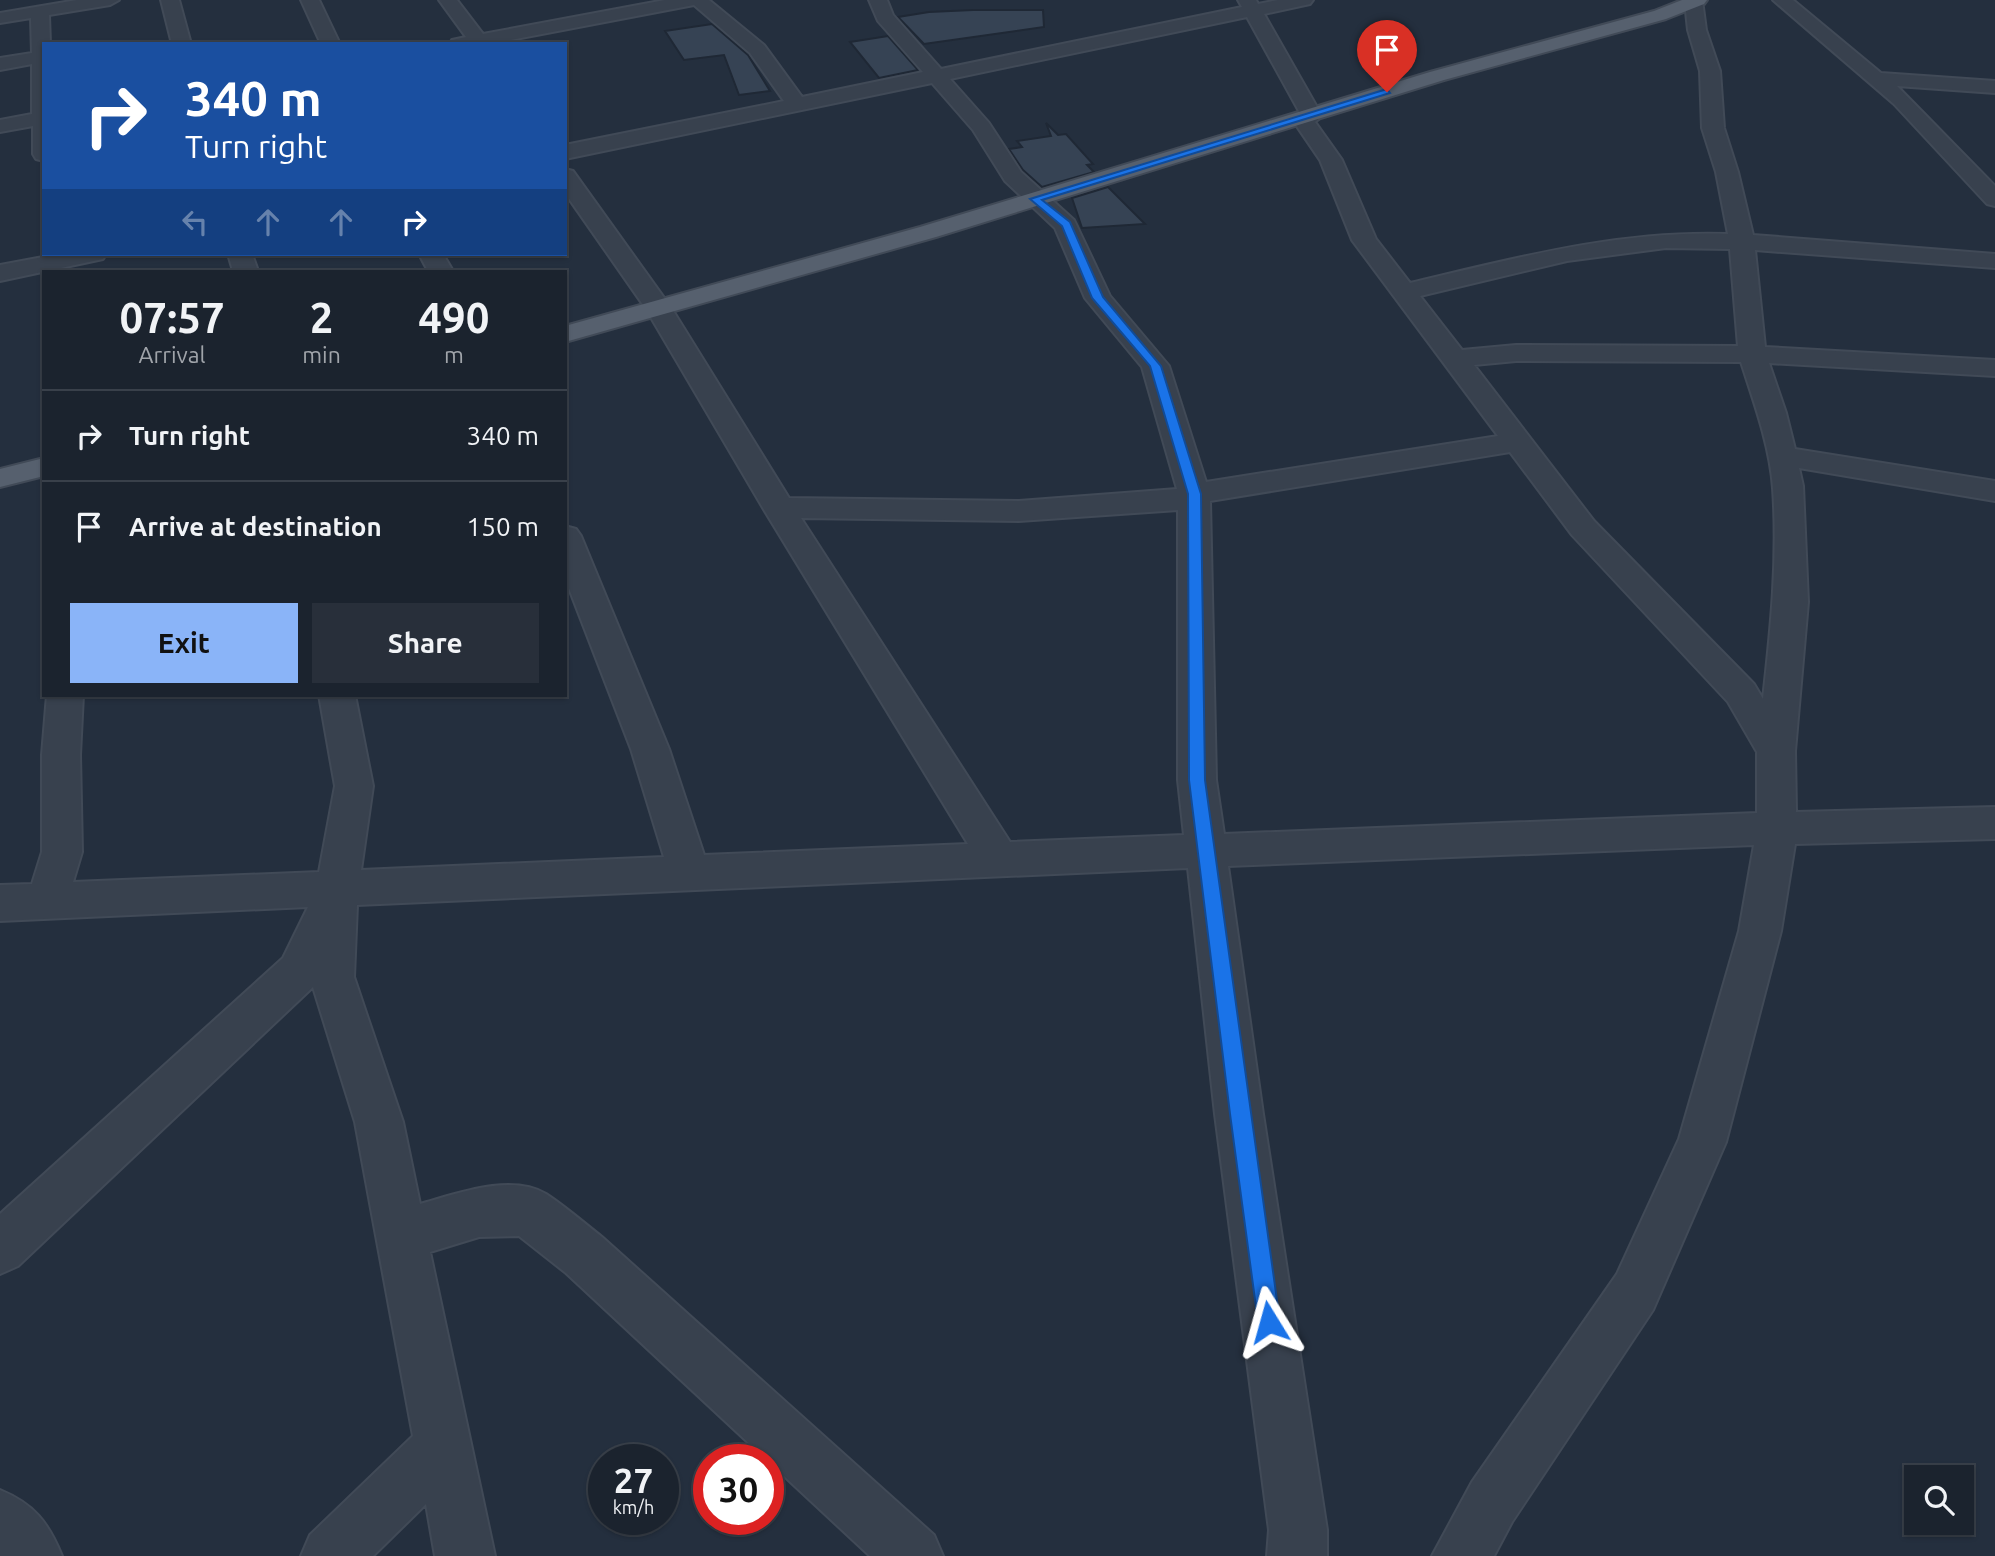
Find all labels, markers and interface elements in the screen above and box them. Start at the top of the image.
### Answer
pin [1357,20,1417,92]
icon: arrive [1368,31,1406,69]
icon: right [70,70,161,161]
text: 340 m [185,70,322,125]
text: Turn right [185,128,327,164]
icon: left [176,203,214,241]
icon: ahead [249,203,287,241]
icon: ahead [322,203,360,241]
icon: right [395,203,433,241]
text: 07:57 [120,294,225,341]
text: 2 [310,294,333,341]
text: 490 [418,294,489,341]
text: Arrival [139,342,206,367]
text: min [302,342,341,367]
text: m [444,342,464,367]
icon: right [70,417,108,455]
text: Turn right [129,421,250,450]
text: 340 m [467,421,539,450]
icon: arrive [70,508,108,546]
text: Arrive at destination [129,512,382,541]
text: 150 m [467,512,539,541]
button: Exit [70,603,298,683]
button: Share [312,603,539,683]
position arrow [1232,1285,1306,1359]
speed limit sign: 30 [693,1444,784,1535]
text: 27 [614,1460,653,1500]
map controls [1904,1465,1974,1535]
button: search [1904,1465,1974,1535]
text: km/h [613,1497,654,1517]

